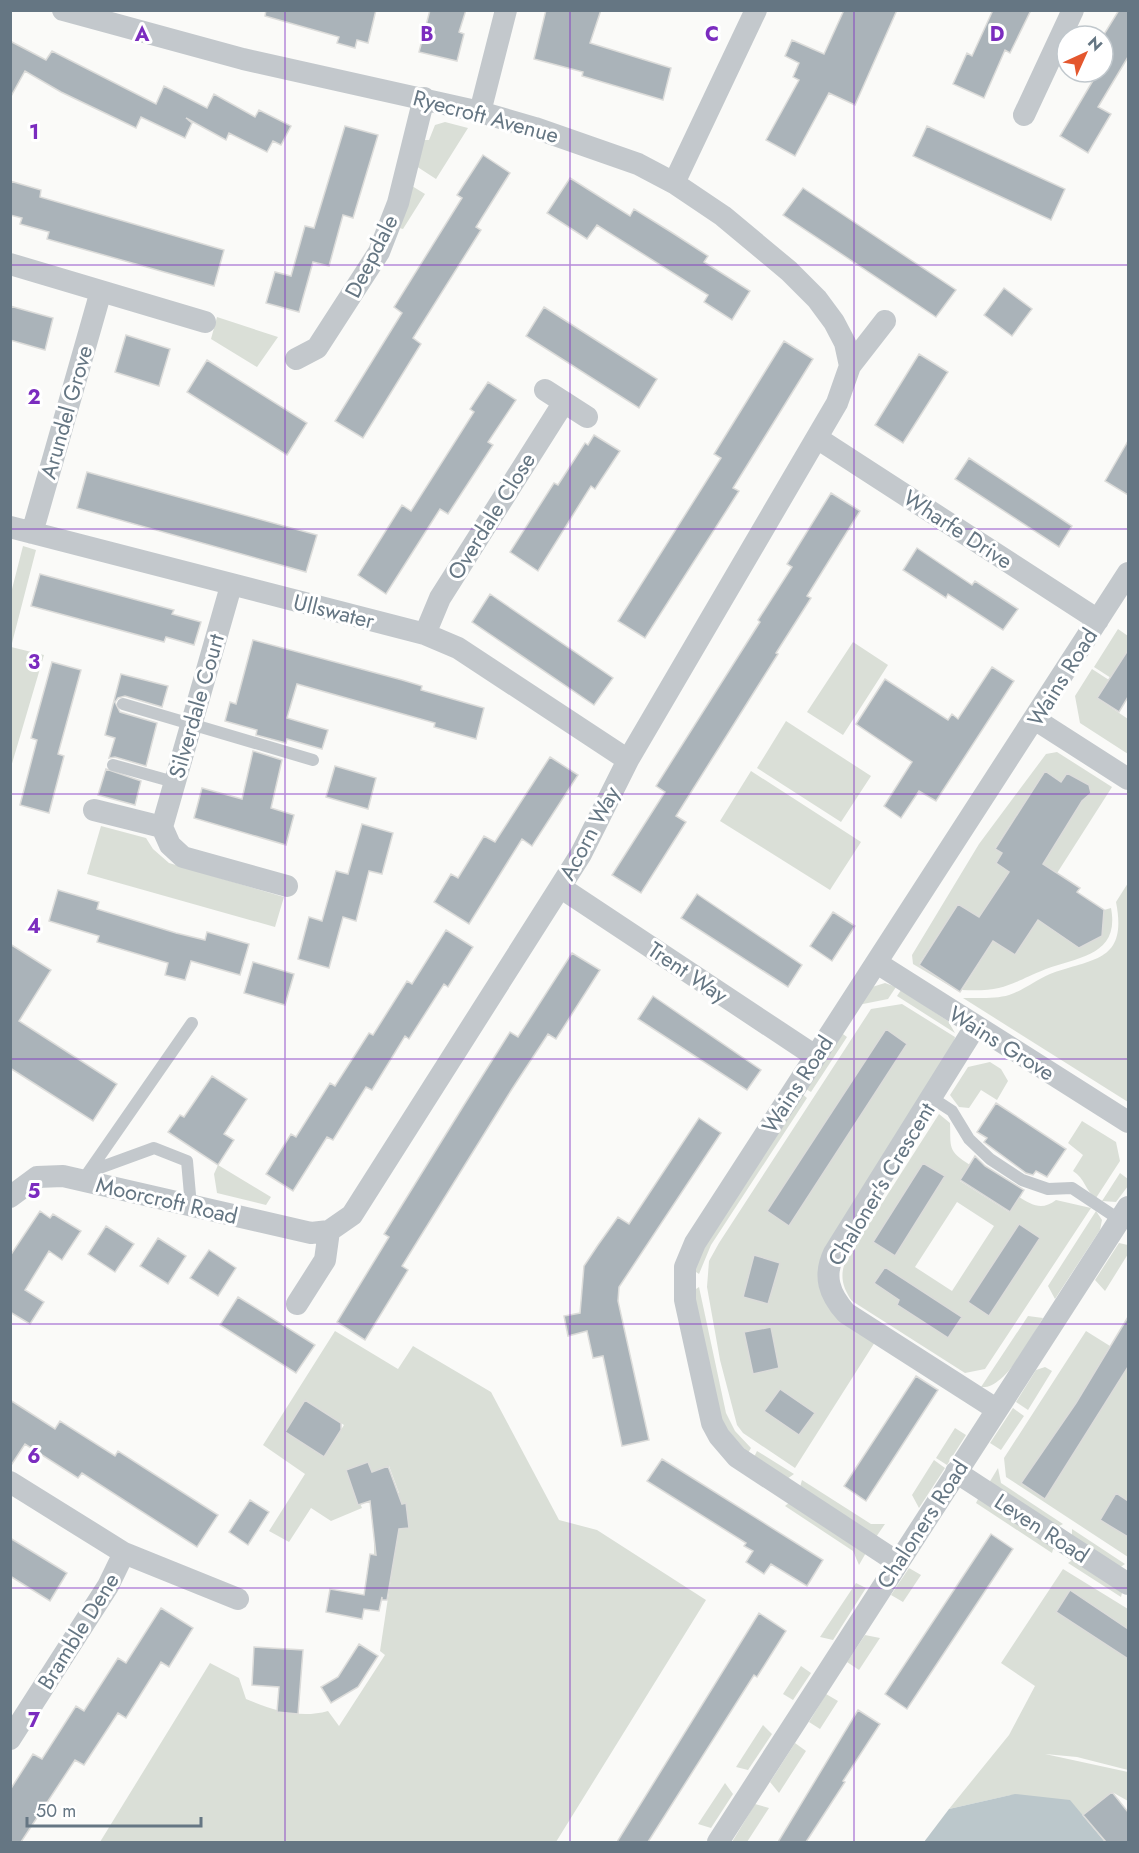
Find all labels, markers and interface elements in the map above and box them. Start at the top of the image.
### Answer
text: A [134,20,150,49]
text: B [420,20,434,49]
text: C [705,20,719,49]
text: D [990,20,1004,49]
north arrow [1055,24,1115,84]
text: N [1083,31,1108,56]
street label: Ryecroft Avenue [410,81,562,151]
text: 1 [29,118,39,147]
street label: Deepdale [336,209,406,303]
street label: Arundel Grove [32,342,100,482]
text: 2 [27,383,41,412]
street label: Overdale Close [439,446,543,586]
street label: Wharfe Drive [897,482,1019,576]
street label: Ullswater [290,586,378,637]
street label: Wains Road [1019,622,1105,732]
street label: Silverdale Court [160,629,232,782]
text: 3 [28,648,40,677]
street label: Acorn Way [551,780,627,886]
text: 4 [27,912,41,941]
street label: Trent Way [642,934,735,1011]
street label: Wains Grove [943,998,1061,1088]
street label: Wains Road [754,1029,840,1139]
street label: Chaloner's Crescent [820,1096,943,1272]
street label: Moorcroft Road [93,1168,241,1232]
text: 5 [28,1177,41,1206]
text: 6 [27,1442,41,1471]
street label: Chaloners Road [868,1453,976,1595]
street label: Leven Road [988,1485,1096,1571]
street label: Bramble Dene [29,1566,127,1696]
text: 7 [28,1706,41,1735]
scale bar [27,1790,201,1828]
text: 50 m [36,1798,76,1824]

